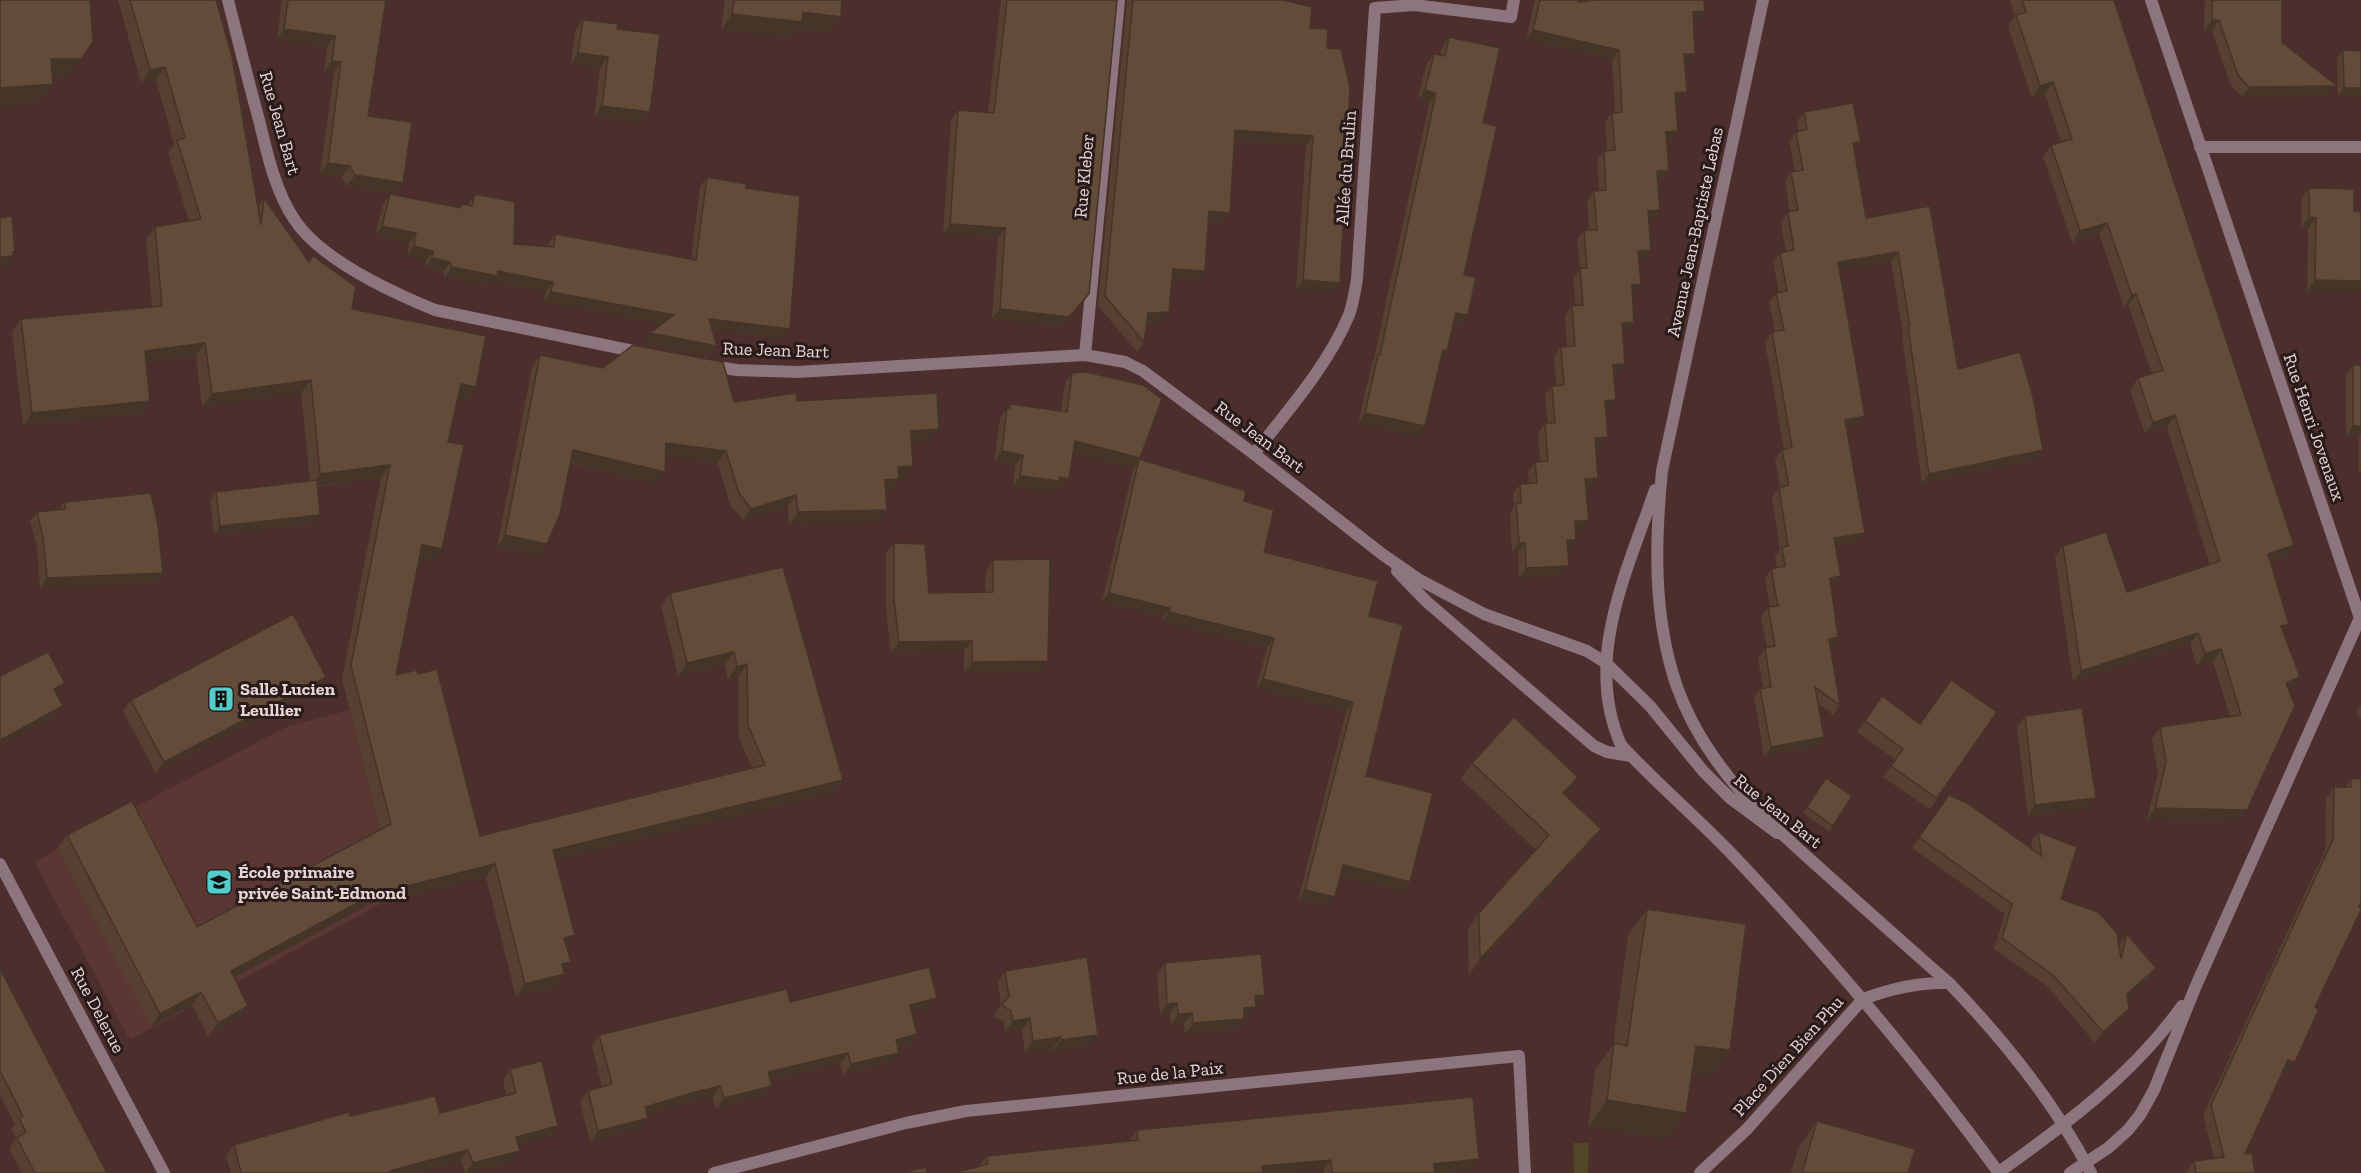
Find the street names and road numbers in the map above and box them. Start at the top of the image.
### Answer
street label: Rue Jean Bart [255,69,305,178]
street label: Allée du Brulin [1331,109,1361,226]
street label: Avenue Jean-Baptiste Lebas [1662,125,1728,339]
street label: Rue Kleber [1069,133,1099,219]
street label: Rue Jean Bart [722,337,830,363]
street label: Rue Henri Jovenaux [2278,350,2350,504]
street label: Rue Jean Bart [1211,396,1309,478]
street label: Rue Jean Bart [1730,769,1827,853]
street label: Rue Delerue [66,963,130,1057]
street label: Place Dien Bien Phu [1728,991,1848,1121]
street label: Rue de la Paix [1116,1056,1224,1090]

